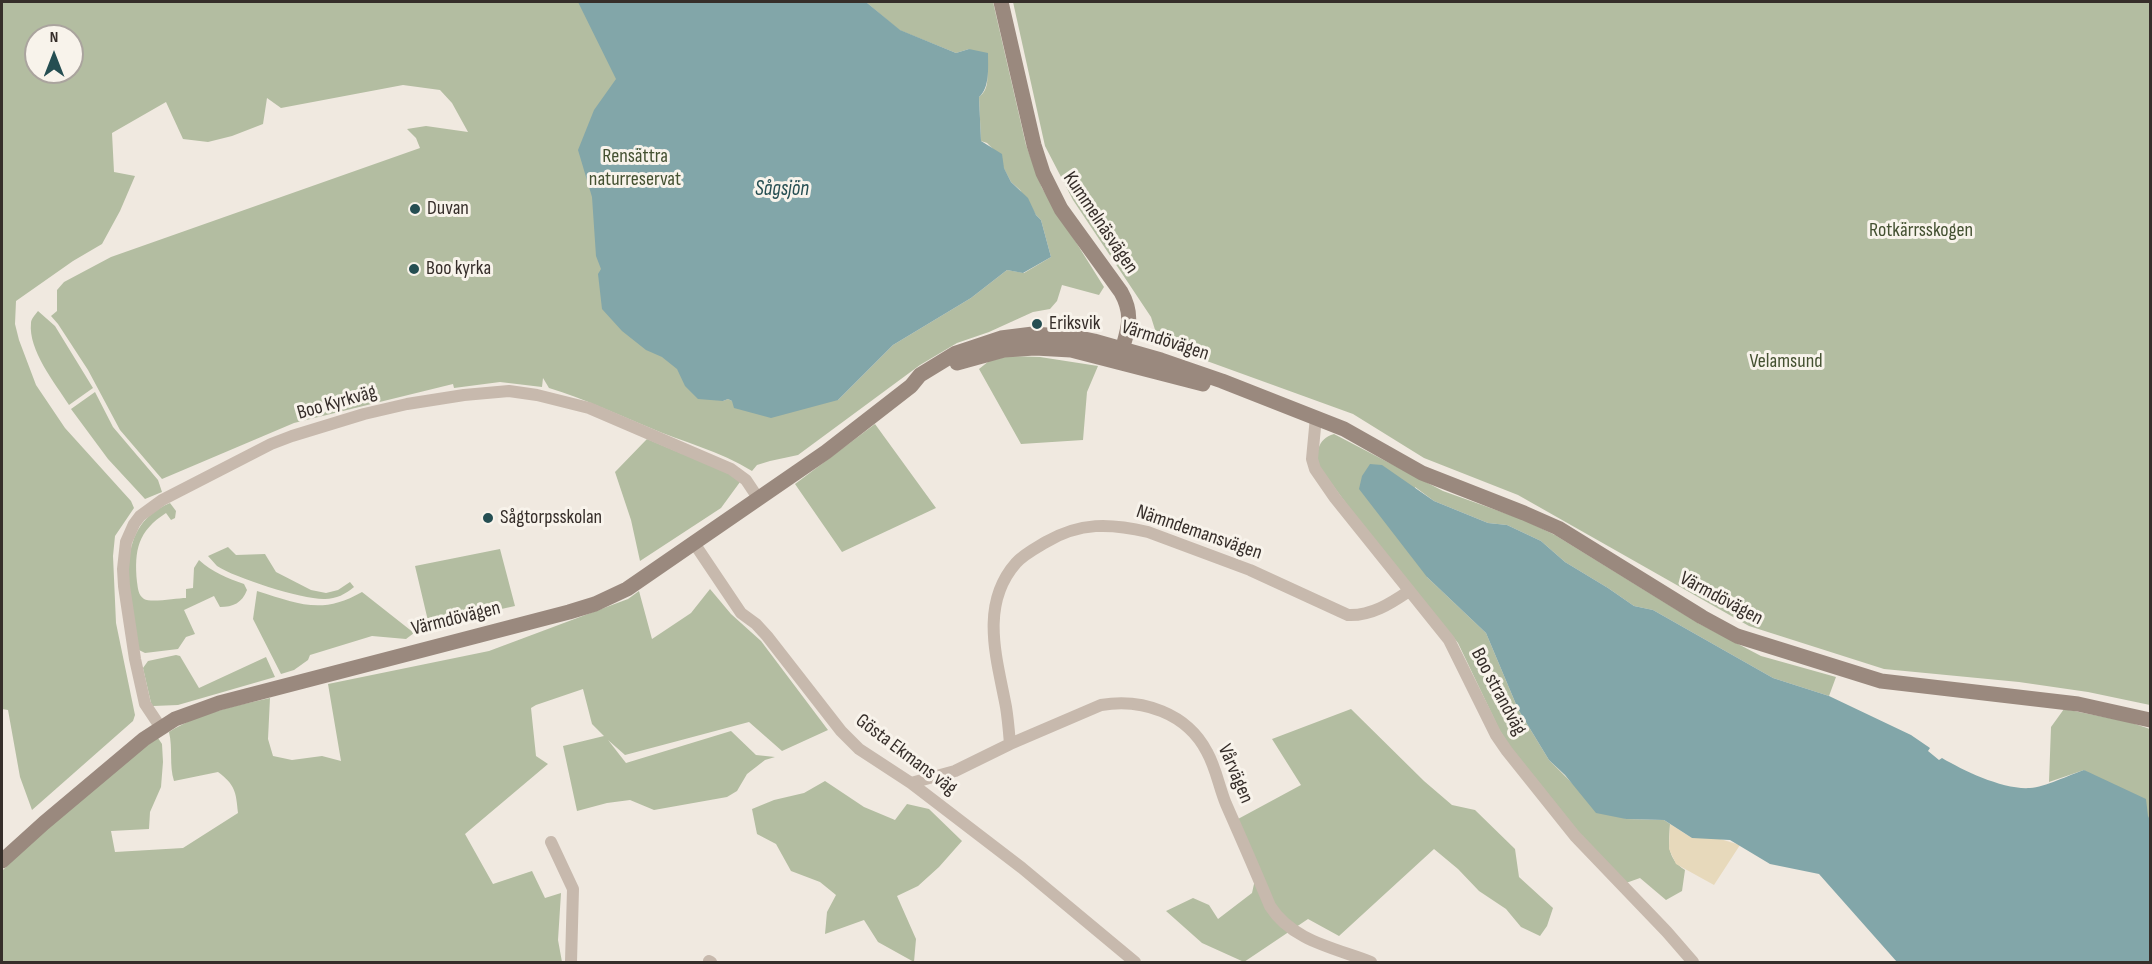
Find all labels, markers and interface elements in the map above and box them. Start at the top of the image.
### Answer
north arrow [24,24,84,84]
text: N [50,28,58,47]
park label: Rensättra naturreservat [589,145,681,192]
street label: Kummelnäsvägen [1057,168,1143,278]
water label: Sågsjön [755,177,809,203]
place label: Duvan [427,197,469,221]
marker: Duvan [408,202,422,216]
park label: Rotkärrsskogen [1869,219,1973,243]
place label: Boo kyrka [426,257,491,281]
marker: Boo kyrka [407,262,421,276]
place label: Eriksvik [1049,312,1100,336]
street label: Värmdövägen [1118,316,1212,366]
marker: Eriksvik [1030,317,1044,331]
park label: Velamsund [1749,350,1823,374]
street label: Boo Kyrkväg [295,380,379,426]
street label: Nämndemansvägen [1133,500,1265,566]
place label: Sågtorpsskolan [500,506,602,530]
marker: Sågtorpsskolan [481,511,495,525]
street label: Värmdövägen [1675,567,1767,631]
street label: Värmdövägen [409,596,503,642]
street label: Boo strandväg [1465,644,1531,740]
street label: Gösta Ekmans väg [851,709,961,801]
street label: Vårvägen [1212,741,1258,807]

